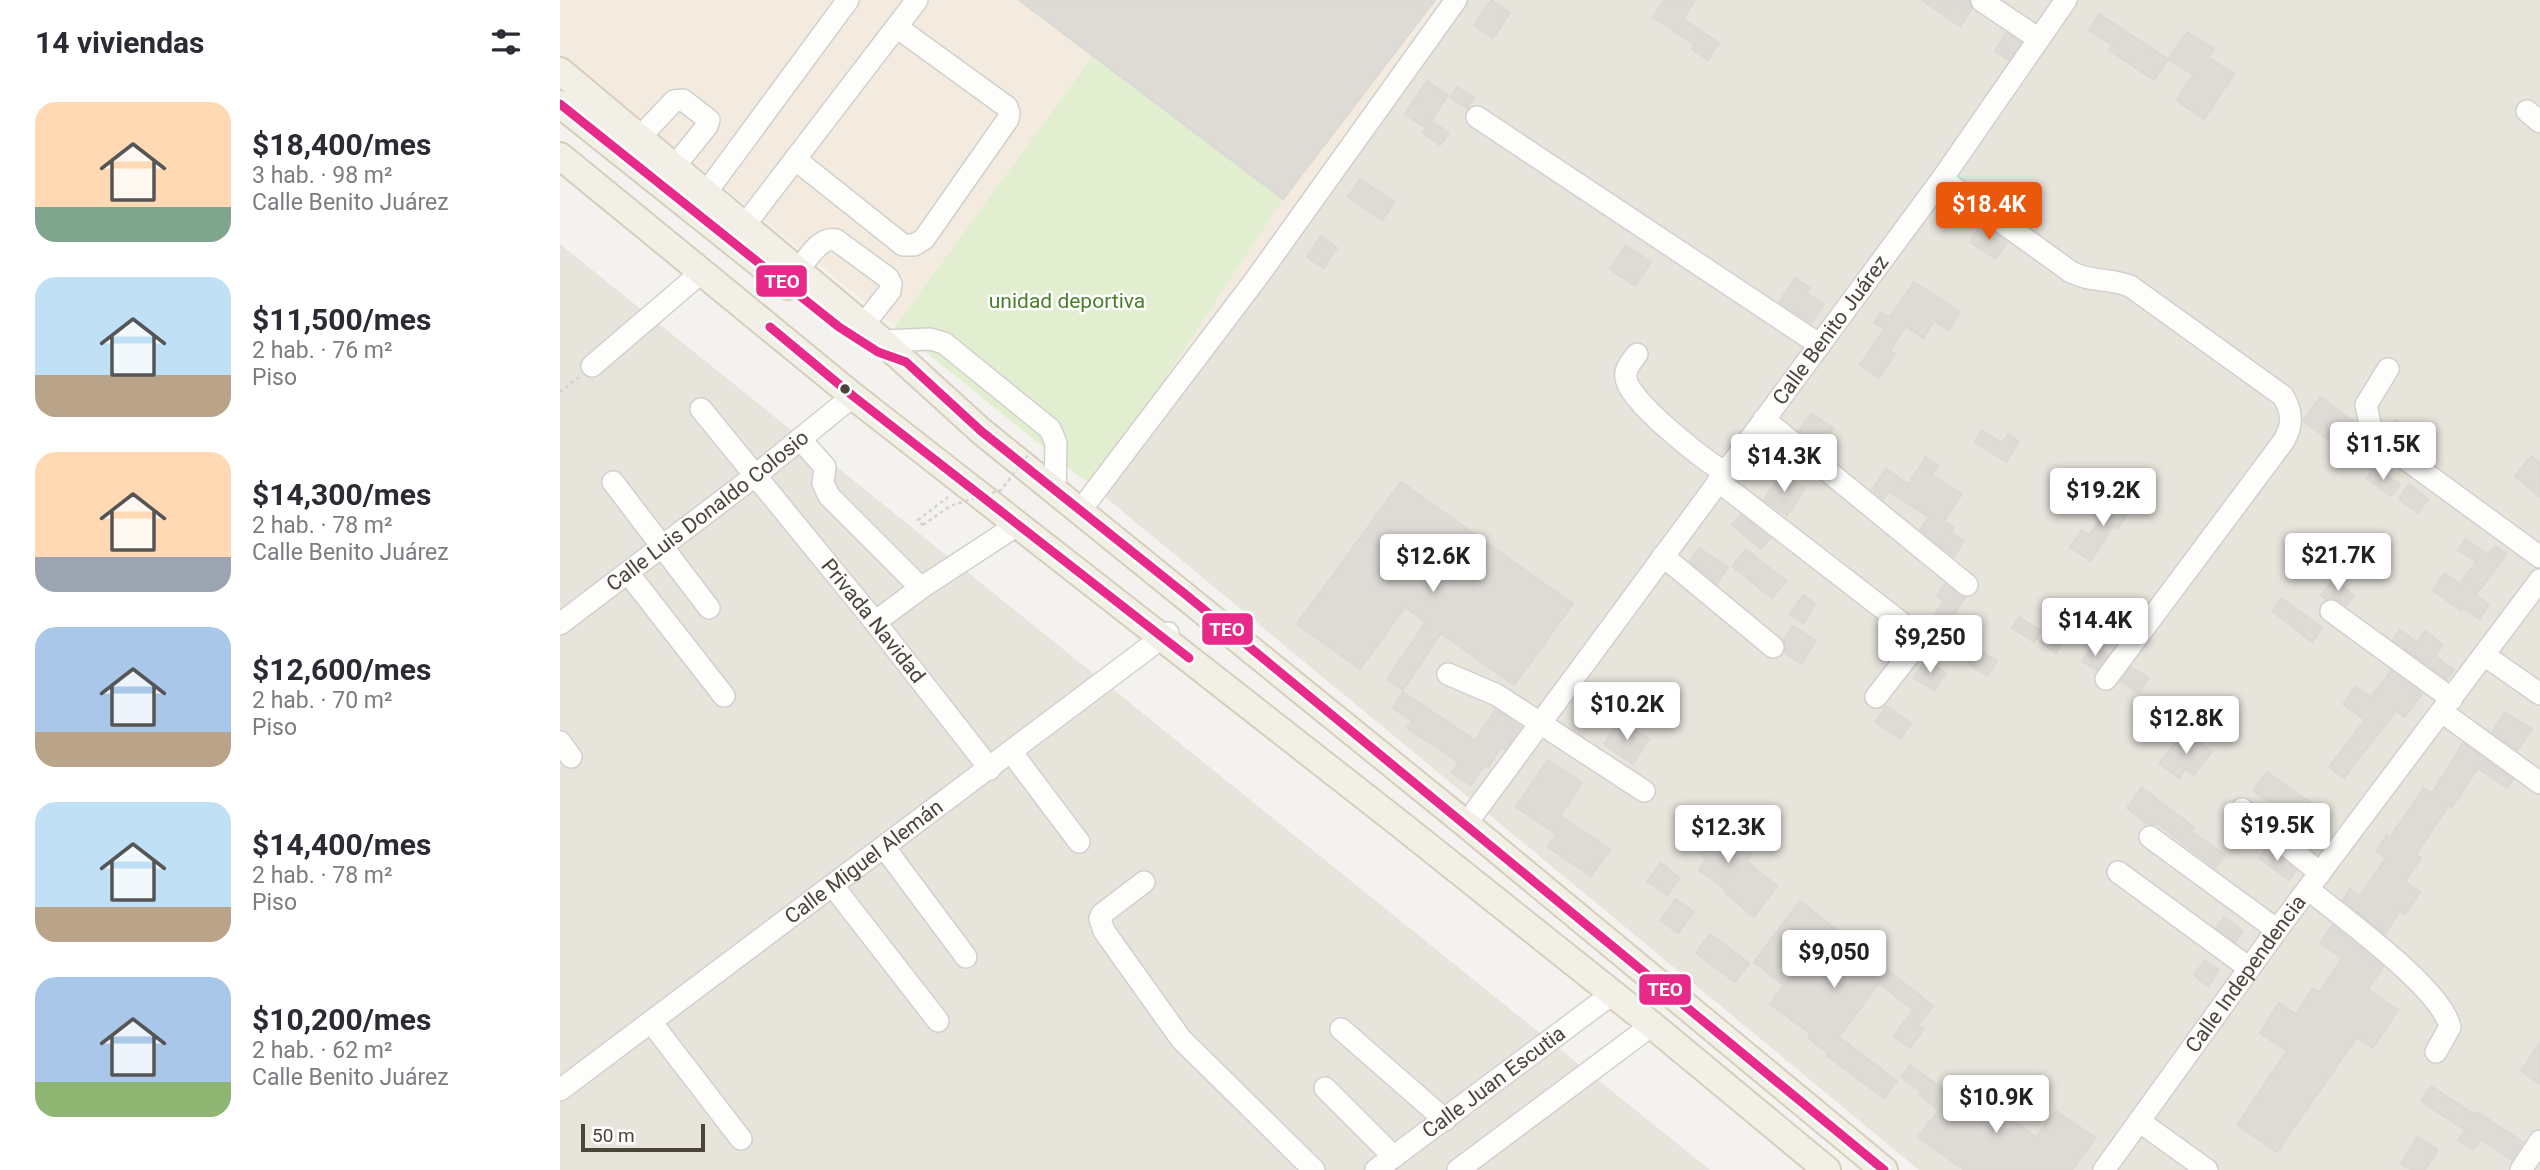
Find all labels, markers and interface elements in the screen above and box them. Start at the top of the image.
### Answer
icon: filters [487,23,525,61]
text: 14 viviendas [35,25,205,60]
text: $18,400/mes [252,127,431,162]
icon: home [91,130,175,214]
text: 3 hab. · 98 m² [252,162,392,189]
pin: $18.4K [1932,182,2046,242]
text: Calle Benito Juárez [252,189,449,216]
text: $18.4K [1952,191,2026,218]
street label: Calle Benito Juárez [1768,251,1894,409]
line badge: TEO [755,264,808,298]
text: TEO [764,270,800,293]
park label: unidad deportiva [989,289,1145,313]
text: $11,500/mes [252,302,431,337]
icon: home [91,305,175,389]
text: 2 hab. · 76 m² [252,337,392,364]
text: Piso [252,364,297,391]
unlabelled marker [838,382,852,396]
pin: $11.5K [2326,422,2440,482]
street label: Calle Luis Donaldo Colosio [602,425,813,596]
text: $11.5K [2346,431,2420,458]
pin: $14.3K [1727,434,1841,494]
text: $14.3K [1747,443,1821,470]
pin: $19.2K [2046,468,2160,528]
text: $14,300/mes [252,477,431,512]
text: $19.2K [2066,477,2140,504]
icon: home [91,480,175,564]
text: 2 hab. · 78 m² [252,512,392,539]
pin: $12.6K [1376,534,1490,594]
pin: $21.7K [2281,534,2395,593]
text: Calle Benito Juárez [252,539,449,566]
text: $21.7K [2301,542,2375,569]
text: $12.6K [1396,543,1470,570]
street label: Privada Navidad [816,554,930,688]
pin: $14.4K [2038,598,2152,658]
text: $14.4K [2058,607,2132,634]
line badge: TEO [1201,612,1254,646]
pin: $9,250 [1873,616,1987,675]
text: TEO [1209,618,1245,641]
text: $9,250 [1894,624,1966,651]
text: $12,600/mes [252,652,431,687]
icon: home [91,655,175,739]
pin: $10.2K [1570,682,1684,742]
text: 2 hab. · 70 m² [252,687,392,714]
text: $10.2K [1590,691,1664,718]
pin: $12.8K [2129,696,2243,756]
text: $12.8K [2149,705,2223,732]
text: Piso [252,714,297,741]
street label: Calle Miguel Alemán [780,795,947,929]
pin: $19.5K [2220,804,2334,863]
pin: $12.3K [1671,806,1785,865]
text: $19.5K [2240,812,2314,839]
text: $12.3K [1691,814,1765,841]
text: $14,400/mes [252,827,431,862]
icon: home [91,830,175,914]
text: 2 hab. · 78 m² [252,862,392,889]
text: Piso [252,889,297,916]
street label: Calle Independencia [2181,890,2311,1057]
pin: $9,050 [1777,930,1891,990]
text: $9,050 [1798,939,1870,966]
line badge: TEO [1638,973,1692,1006]
text: TEO [1647,978,1683,1001]
text: $10,200/mes [252,1002,431,1037]
icon: home [91,1005,175,1089]
street label: Calle Juan Escutia [1418,1021,1570,1143]
text: 2 hab. · 62 m² [252,1037,392,1064]
text: Calle Benito Juárez [252,1064,449,1091]
pin: $10.9K [1939,1076,2053,1135]
text: $10.9K [1959,1084,2033,1111]
scale bar [581,1121,705,1153]
text: 50 m [592,1124,635,1147]

